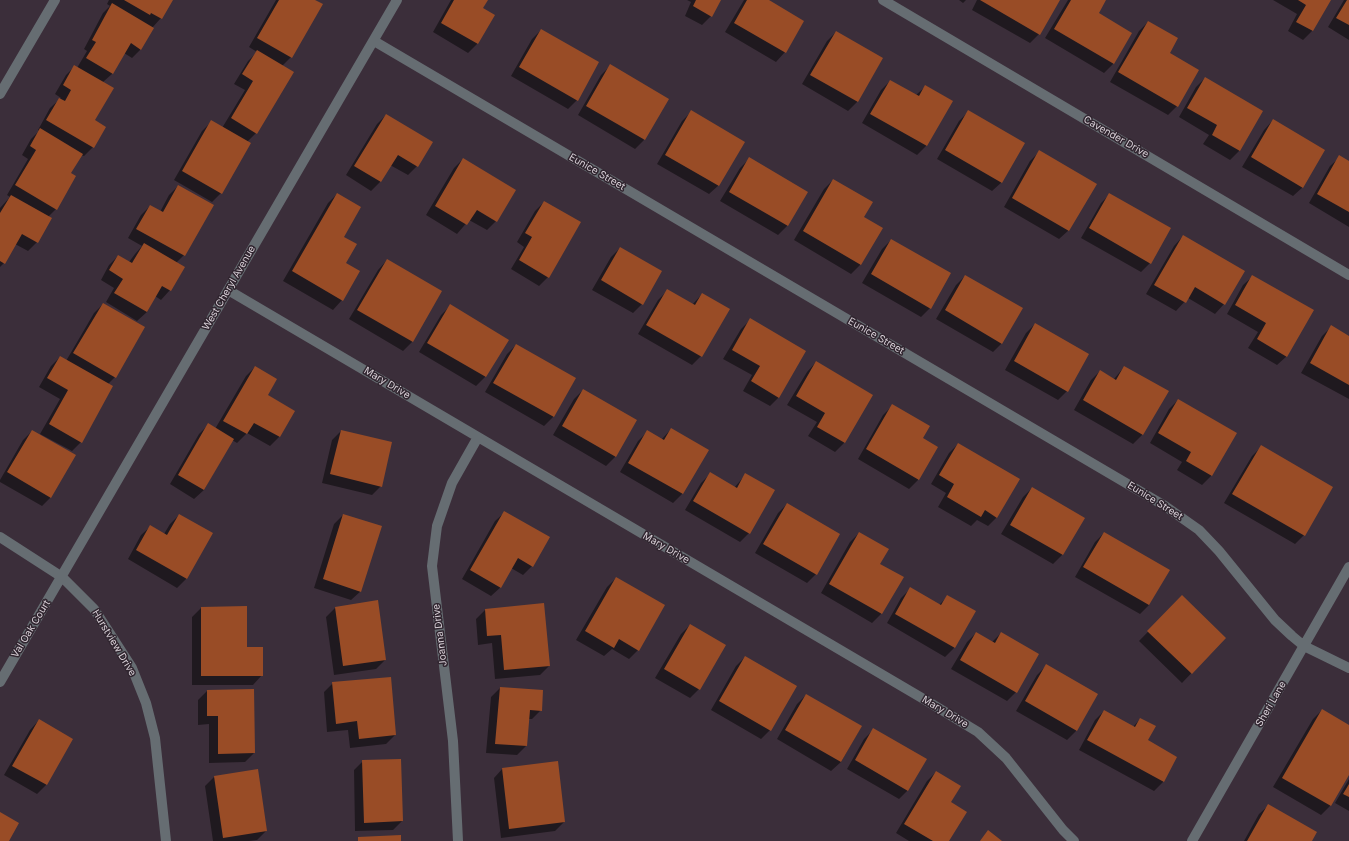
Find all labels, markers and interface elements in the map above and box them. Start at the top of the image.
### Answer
street label: Cavender Drive [1081,113,1151,161]
street label: Eunice Street [567,151,627,193]
street label: West Cheryl Avenue [200,244,258,332]
street label: Eunice Street [846,315,906,357]
street label: Mary Drive [362,365,412,401]
street label: Eunice Street [1125,479,1185,523]
street label: Mary Drive [641,530,691,566]
street label: Val Oak Court [9,598,53,660]
street label: Joanna Drive [430,603,450,667]
street label: Hurstview Drive [89,608,139,678]
street label: Sheri Lane [1253,679,1289,729]
street label: Mary Drive [920,694,970,730]

